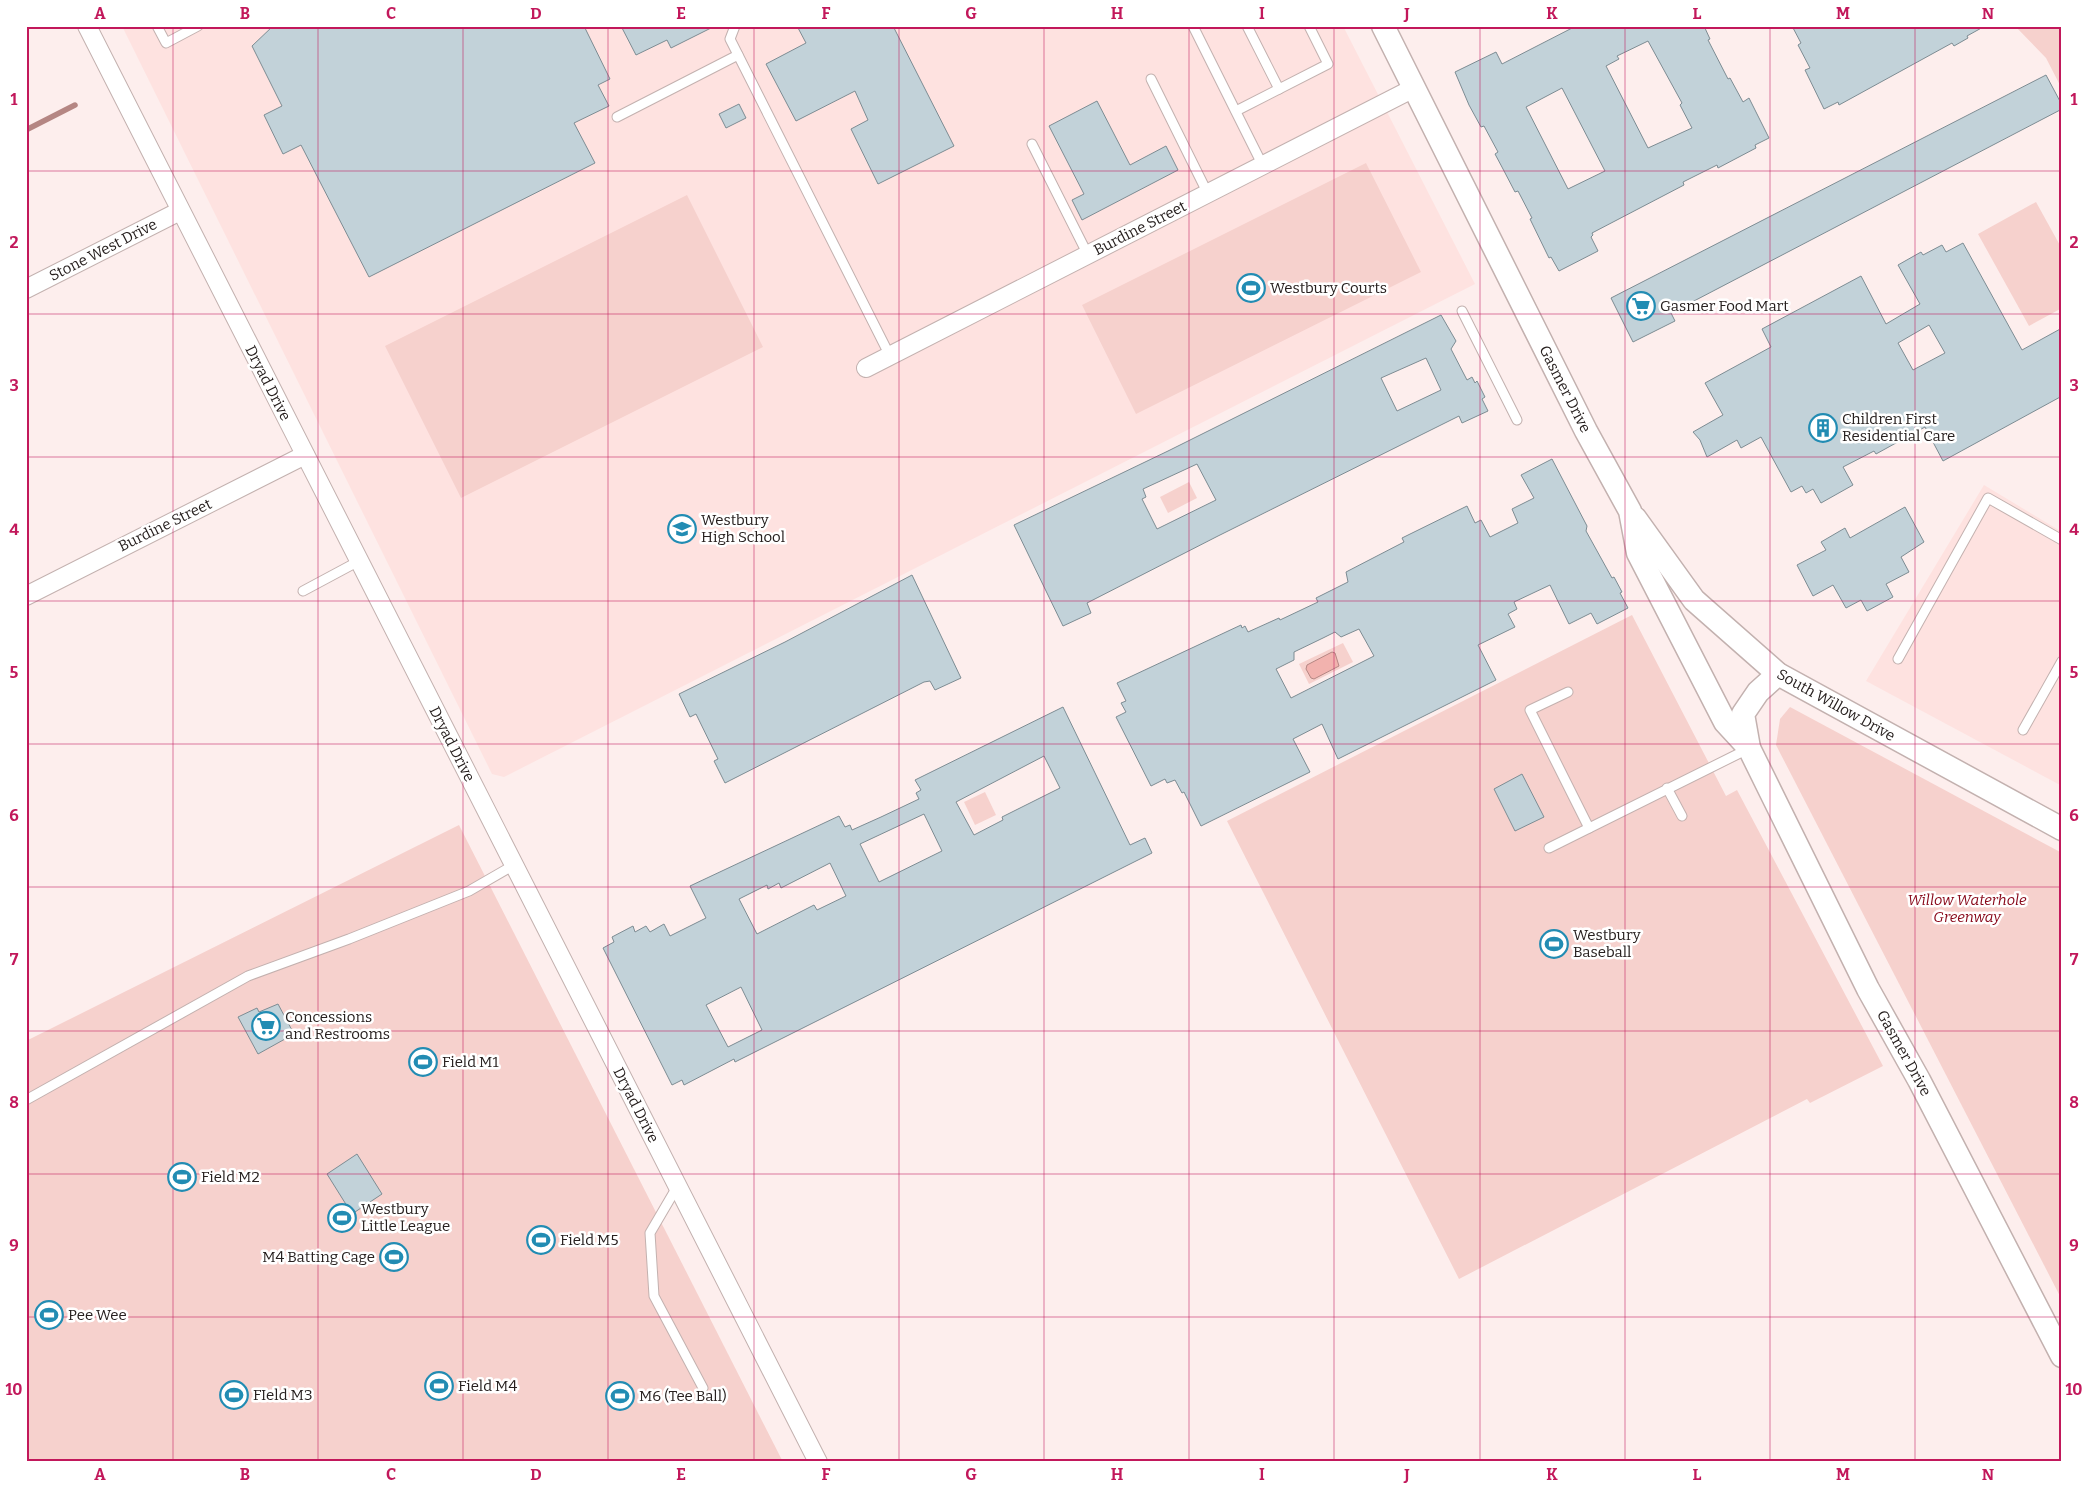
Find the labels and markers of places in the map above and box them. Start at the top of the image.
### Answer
sports icon: Westbury Courts [1236,273,1266,303]
place label: Westbury Courts [1270,279,1387,297]
supermarket icon: Gasmer Food Mart [1626,291,1656,321]
place label: Gasmer Food Mart [1660,297,1789,315]
place label: Children First Residential Care [1842,410,1955,445]
building icon: Children First Residential Care [1808,413,1838,443]
place label: Westbury High School [701,511,785,546]
school or university icon: Westbury High School [667,514,697,544]
place label: Westbury Baseball [1573,926,1641,961]
sports icon: Westbury Baseball [1539,929,1569,959]
place label: Concessions and Restrooms [285,1008,390,1043]
supermarket icon: Concessions and Restrooms [251,1011,281,1041]
sports icon: Field M1 [408,1047,438,1077]
place label: Field M1 [442,1053,499,1071]
sports icon: Field M2 [167,1162,197,1192]
place label: Field M2 [201,1168,260,1186]
place label: Westbury Little League [361,1200,450,1235]
sports icon: Westbury Little League [327,1203,357,1233]
sports icon: Field M5 [526,1225,556,1255]
place label: Field M5 [560,1231,618,1249]
sports icon: M4 Batting Cage [379,1242,409,1272]
place label: M4 Batting Cage [262,1248,375,1266]
sports icon: Pee Wee [34,1300,64,1330]
place label: Pee Wee [68,1306,127,1324]
sports icon: Field M4 [424,1371,454,1401]
place label: Field M4 [458,1377,517,1395]
sports icon: FIeld M3 [219,1380,249,1410]
sports icon: M6 (Tee Ball) [605,1381,635,1411]
place label: FIeld M3 [253,1386,312,1404]
place label: M6 (Tee Ball) [639,1387,727,1405]

